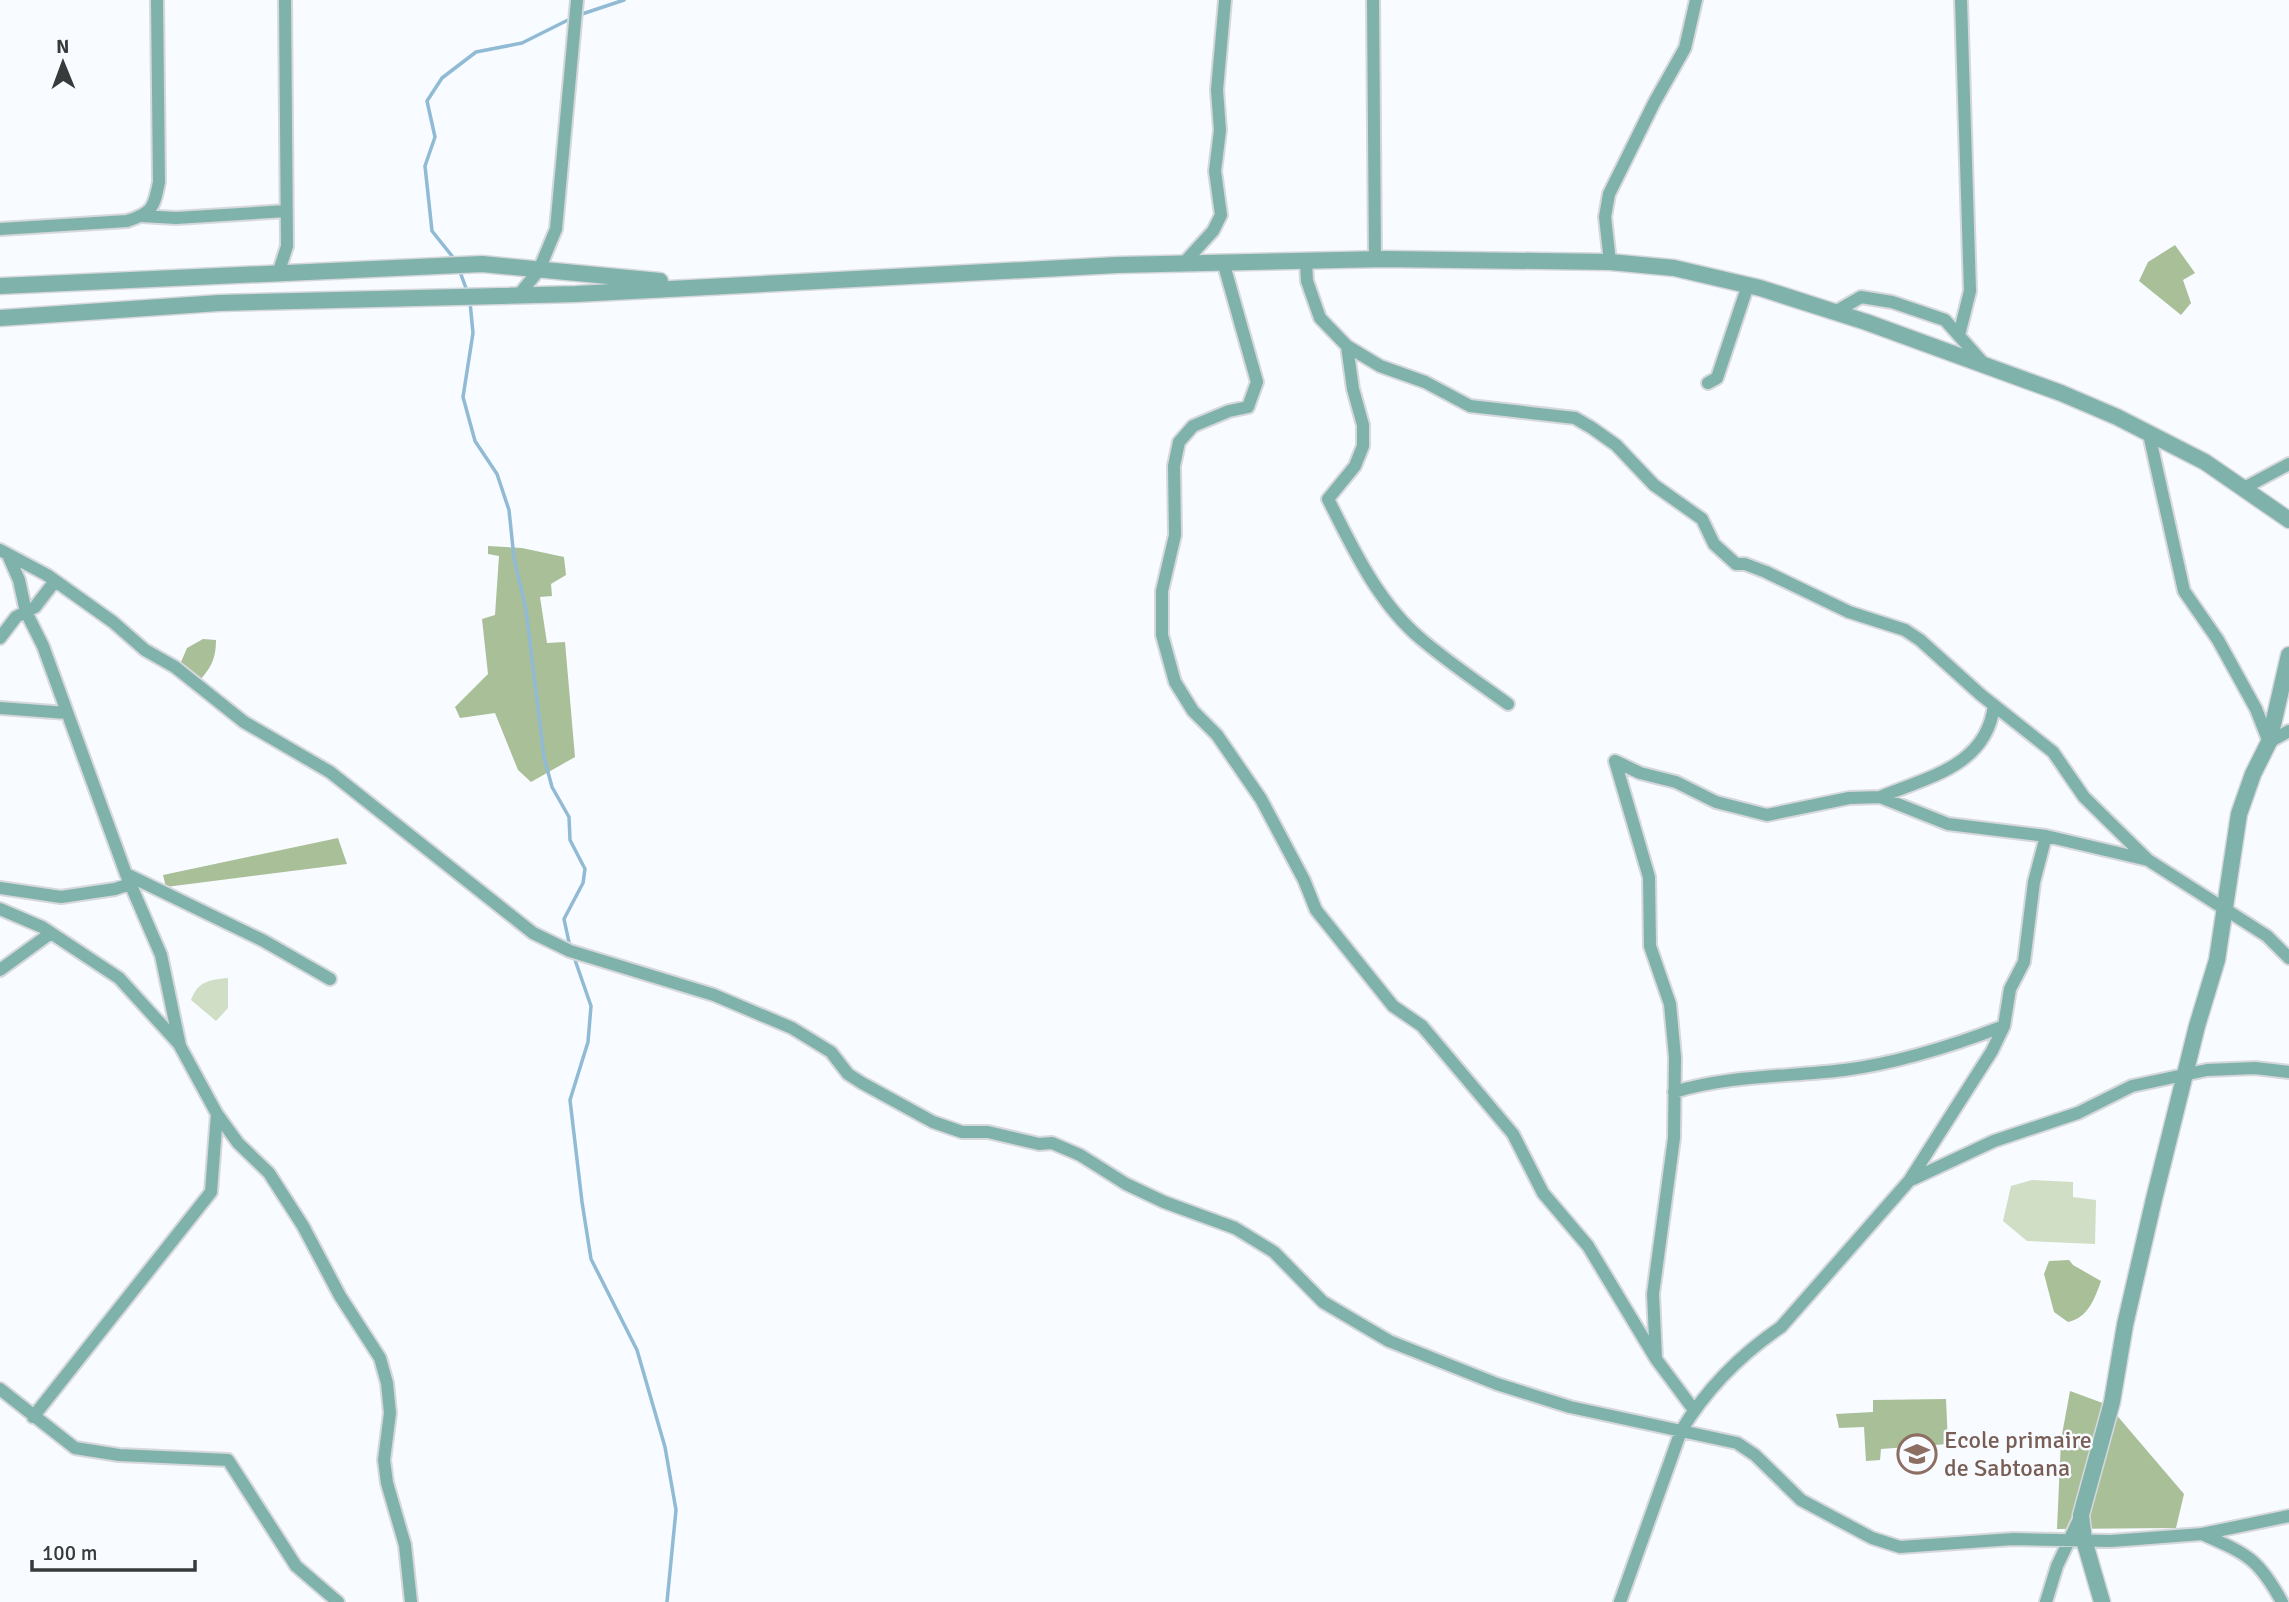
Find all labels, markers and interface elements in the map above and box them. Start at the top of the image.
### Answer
north arrow [28,28,98,98]
text: N [56,35,70,59]
place label: Ecole primaire de Sabtoana [1944,1425,2092,1483]
school or university icon: Ecole primaire de Sabtoana [1896,1433,1938,1475]
scale bar [32,1528,194,1572]
text: 100 m [42,1540,97,1566]

